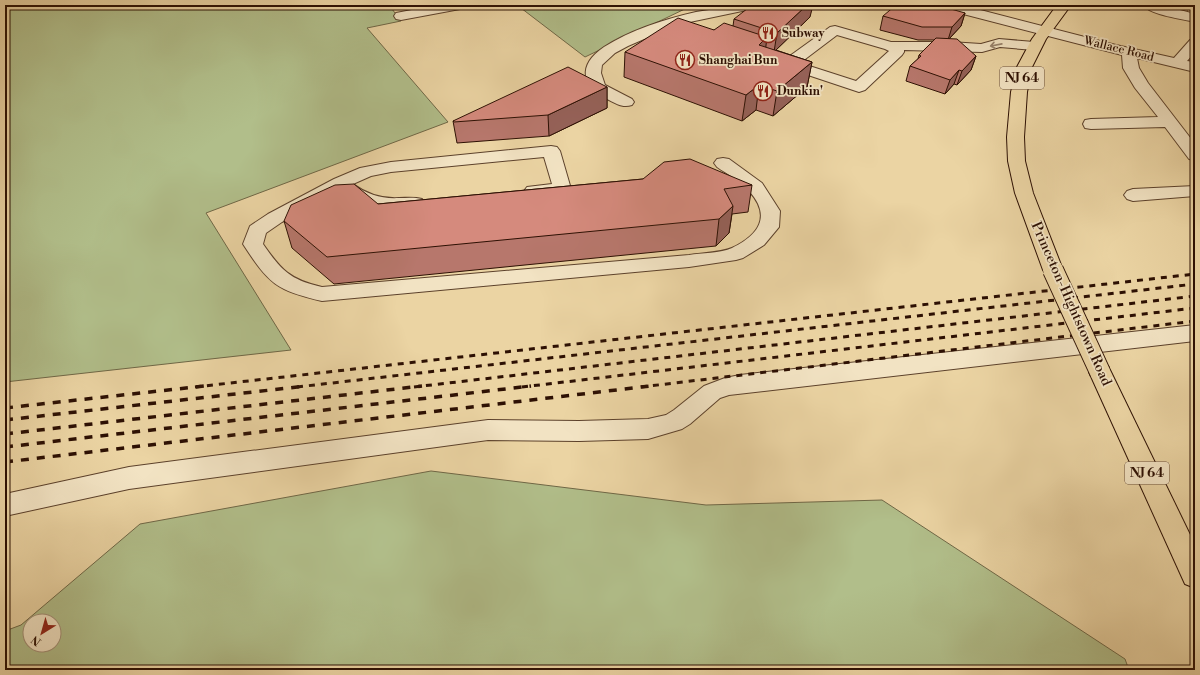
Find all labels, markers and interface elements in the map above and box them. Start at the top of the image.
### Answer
restaurant icon: Subway [757,22,779,44]
place label: Subway [782,26,826,41]
street label: Wallace Road [1081,33,1156,65]
one-way arrow [989,41,1002,49]
restaurant icon: Shanghai Bun [674,49,696,71]
place label: Shanghai Bun [699,53,778,68]
road number: NJ 64 [1000,67,1044,89]
restaurant icon: Dunkin' [752,80,774,102]
place label: Dunkin' [777,84,823,99]
street label: Princeton-Hightstown Road [1027,219,1115,389]
road number: NJ 64 [1125,462,1169,484]
north arrow [22,613,62,653]
text: N [29,632,44,648]

